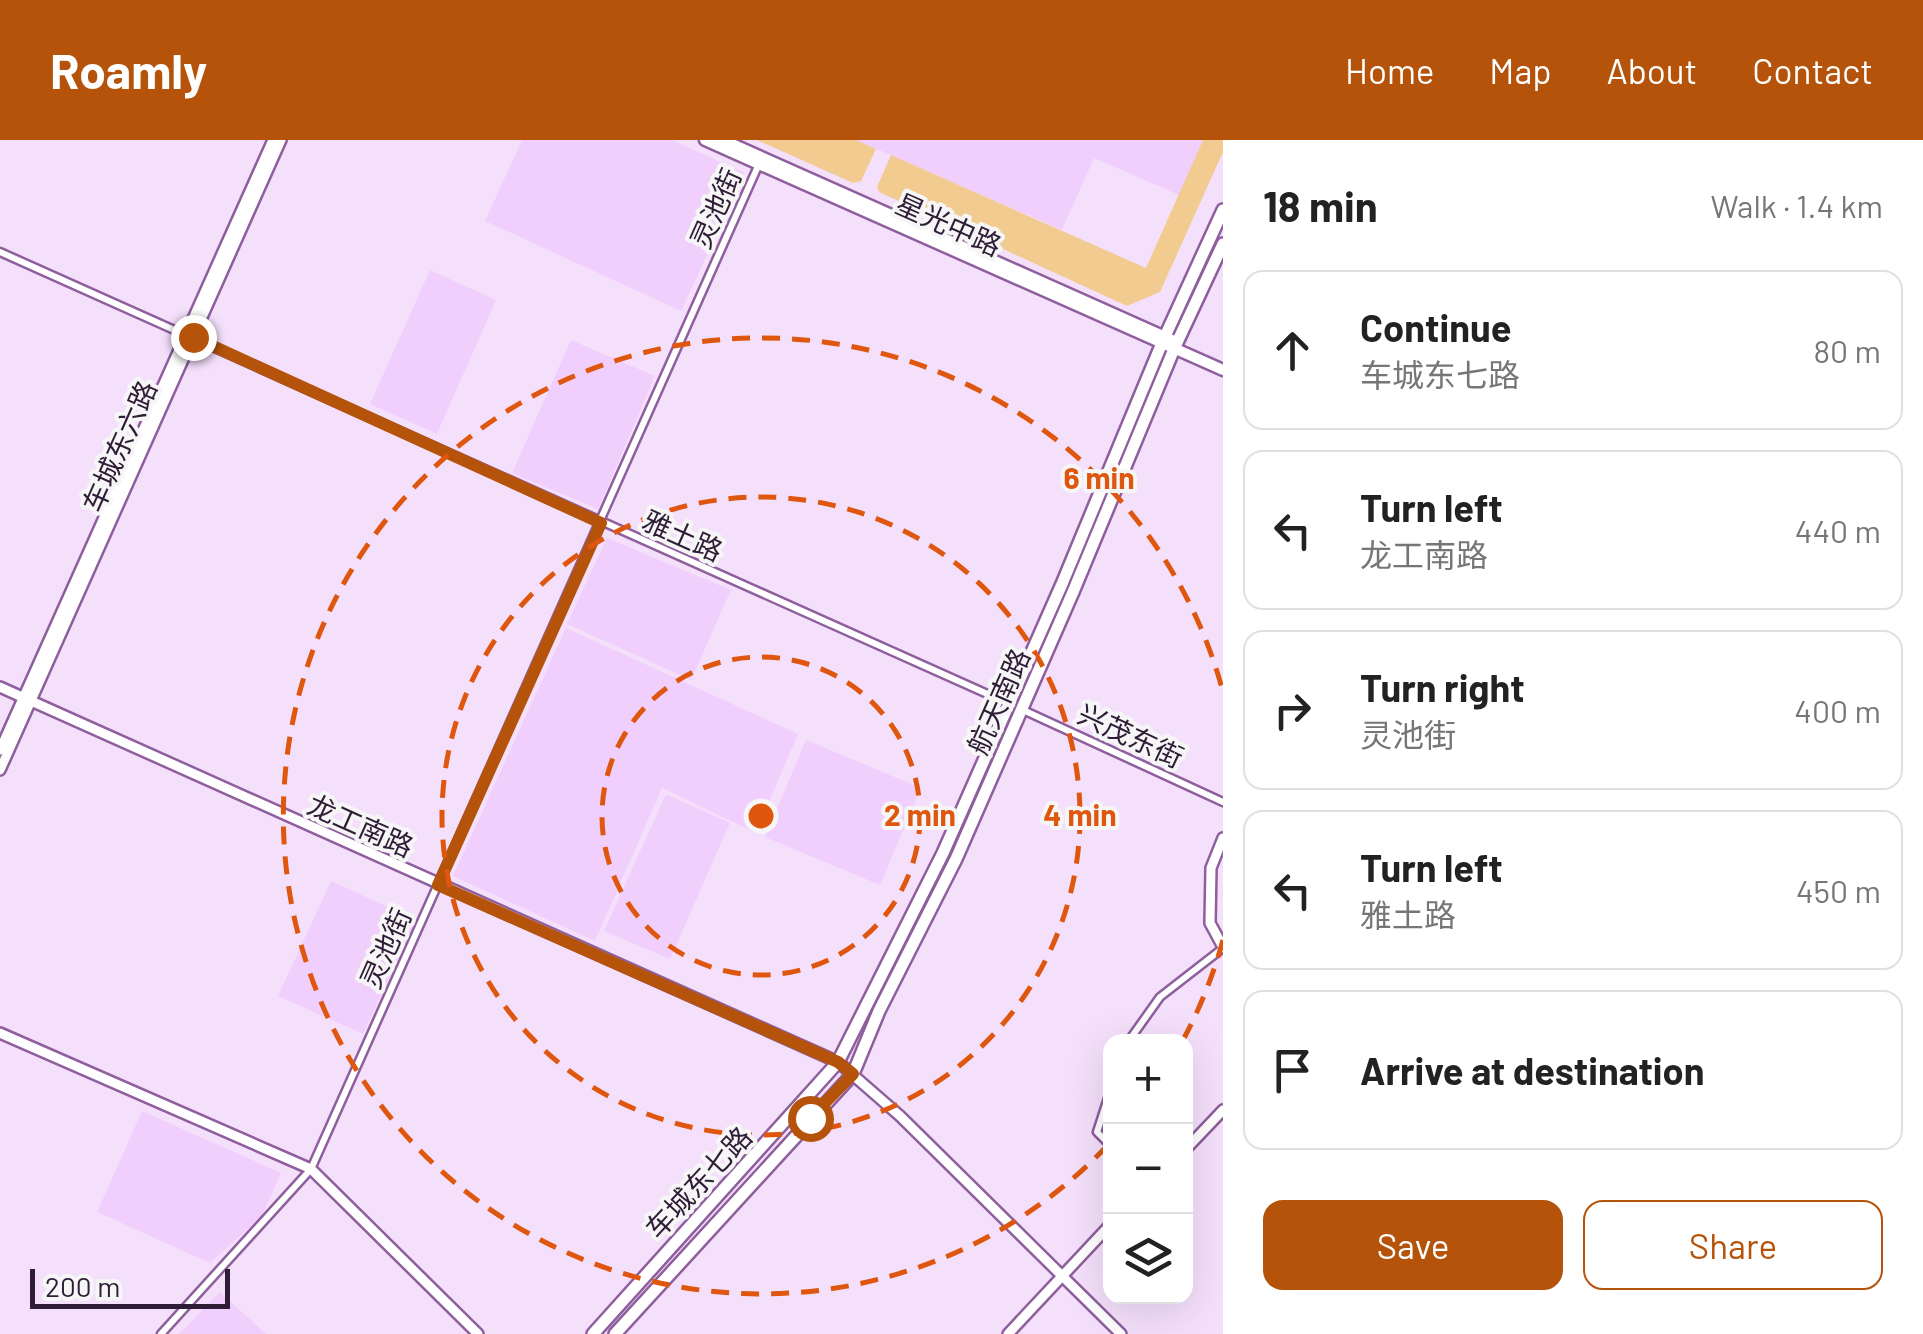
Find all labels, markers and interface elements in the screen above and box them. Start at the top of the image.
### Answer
text: Roamly [50,41,207,99]
text: Home [1345,49,1434,91]
text: Map [1489,49,1552,91]
text: About [1607,49,1697,91]
text: Contact [1752,49,1873,91]
street label: 灵池街 [682,163,748,253]
text: 18 min [1263,180,1378,230]
street label: 星光中路 [891,186,1007,262]
text: Walk · 1.4 km [1711,186,1883,224]
text: Continue [1360,304,1511,350]
route end [171,315,217,361]
icon: ahead [1265,323,1320,378]
text: 80 m [1813,331,1881,369]
text: 车城东七路 [1360,355,1520,393]
street label: 车城东六路 [75,375,163,517]
text: 6 min [1063,459,1135,495]
text: Turn left [1360,484,1503,530]
street label: 雅土路 [638,502,728,568]
icon: left [1265,503,1320,558]
text: 440 m [1795,511,1881,549]
text: 龙工南路 [1360,535,1488,573]
street label: 航天南路 [960,643,1036,759]
text: Turn right [1360,664,1525,710]
icon: right [1265,683,1320,738]
text: 400 m [1794,691,1881,729]
street label: 兴茂东街 [1073,696,1189,774]
text: 灵池街 [1360,715,1456,753]
street label: 龙工南路 [303,787,419,863]
text: 2 min [884,796,956,832]
text: 4 min [1043,796,1117,832]
centre of rings [743,798,779,834]
text: Turn left [1360,844,1503,890]
icon: left [1265,863,1320,918]
text: 450 m [1796,871,1881,909]
text: 雅土路 [1360,895,1456,933]
street label: 灵池街 [352,903,418,993]
map controls [1103,1034,1193,1304]
button: + [1103,1034,1193,1124]
icon: arrive [1265,1043,1320,1098]
text: Arrive at destination [1360,1047,1705,1093]
route start [788,1096,834,1142]
street label: 车城东七路 [638,1119,758,1245]
button: − [1103,1124,1193,1214]
button: Save [1263,1200,1563,1290]
button: Share [1583,1200,1883,1290]
button: layers [1103,1214,1193,1304]
scale bar [30,1264,230,1308]
text: 200 m [45,1269,120,1303]

